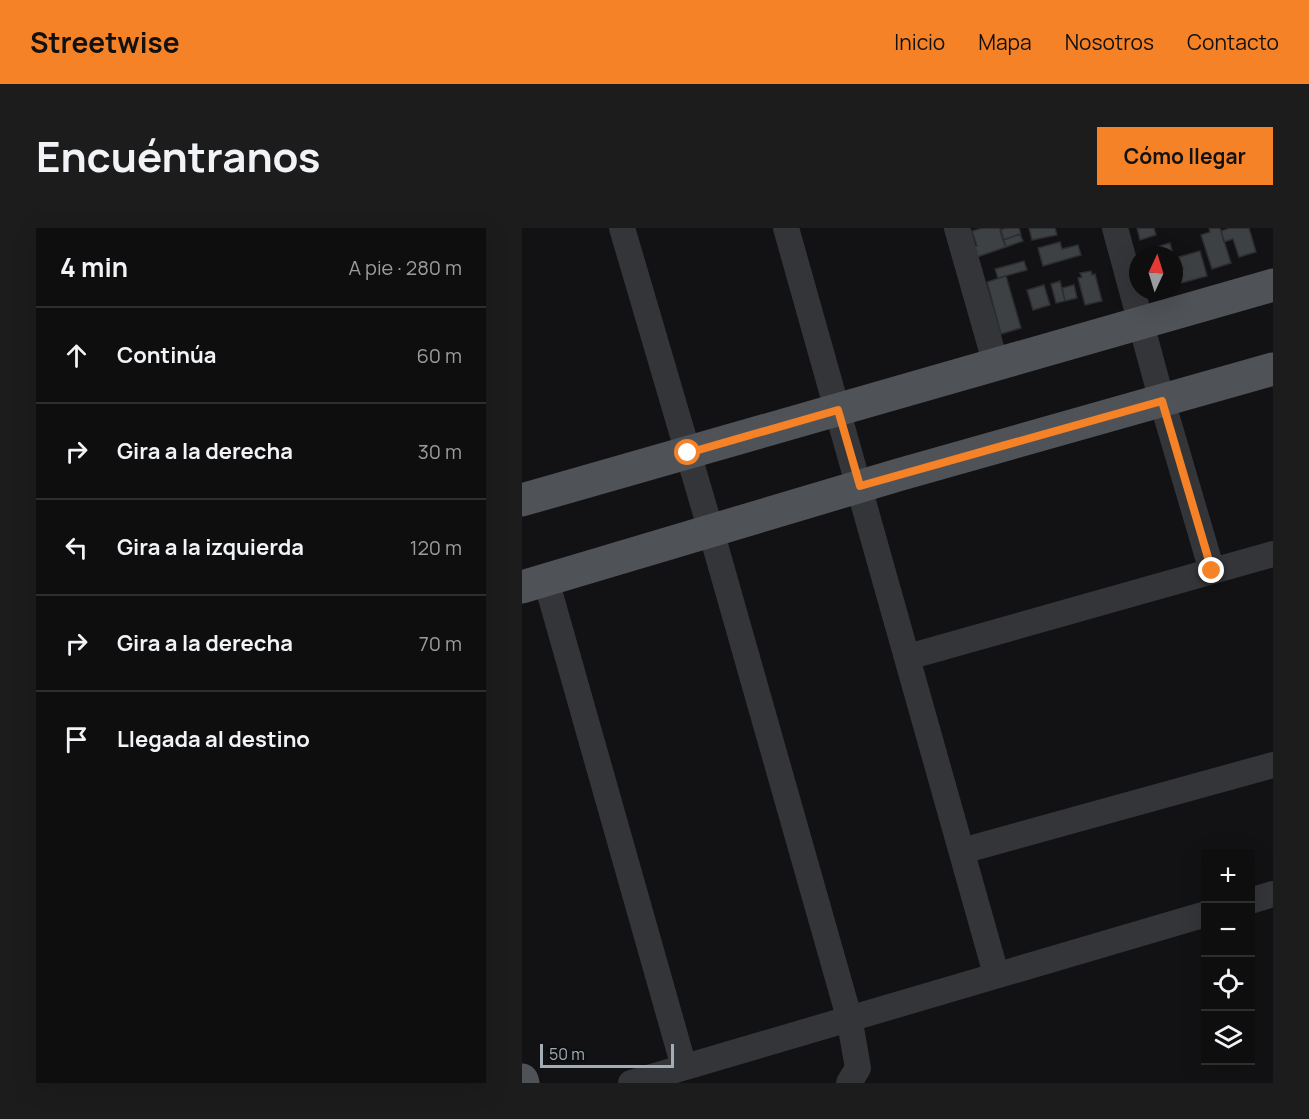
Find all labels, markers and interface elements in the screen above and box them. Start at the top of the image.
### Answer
text: Streetwise [30,23,180,61]
text: Inicio [894,28,945,56]
text: Mapa [978,28,1032,56]
text: Nosotros [1065,28,1154,56]
text: Contacto [1187,28,1279,56]
text: Encuéntranos [36,127,321,185]
button: Cómo llegar [1097,127,1273,185]
north arrow [1129,246,1183,300]
text: 4 min [60,249,128,285]
text: A pie · 280 m [348,254,462,281]
icon: ahead [60,339,93,372]
text: Continúa [117,340,217,370]
text: 60 m [416,342,462,369]
icon: right [60,435,93,468]
text: Gira a la derecha [117,436,293,466]
text: 30 m [418,438,462,465]
route start [674,439,700,465]
icon: left [60,531,93,564]
text: Gira a la izquierda [117,532,304,562]
text: 120 m [410,534,462,561]
route end [1198,557,1224,583]
icon: right [60,627,93,660]
text: Gira a la derecha [117,628,293,658]
text: 70 m [419,630,462,657]
icon: arrive [60,723,93,756]
text: Llegada al destino [117,724,310,754]
map controls [1201,849,1255,1065]
button: + [1201,849,1255,903]
button: − [1201,903,1255,957]
button: locate [1201,957,1255,1011]
button: layers [1201,1011,1255,1065]
scale bar [540,1041,674,1068]
text: 50 m [549,1043,585,1065]

